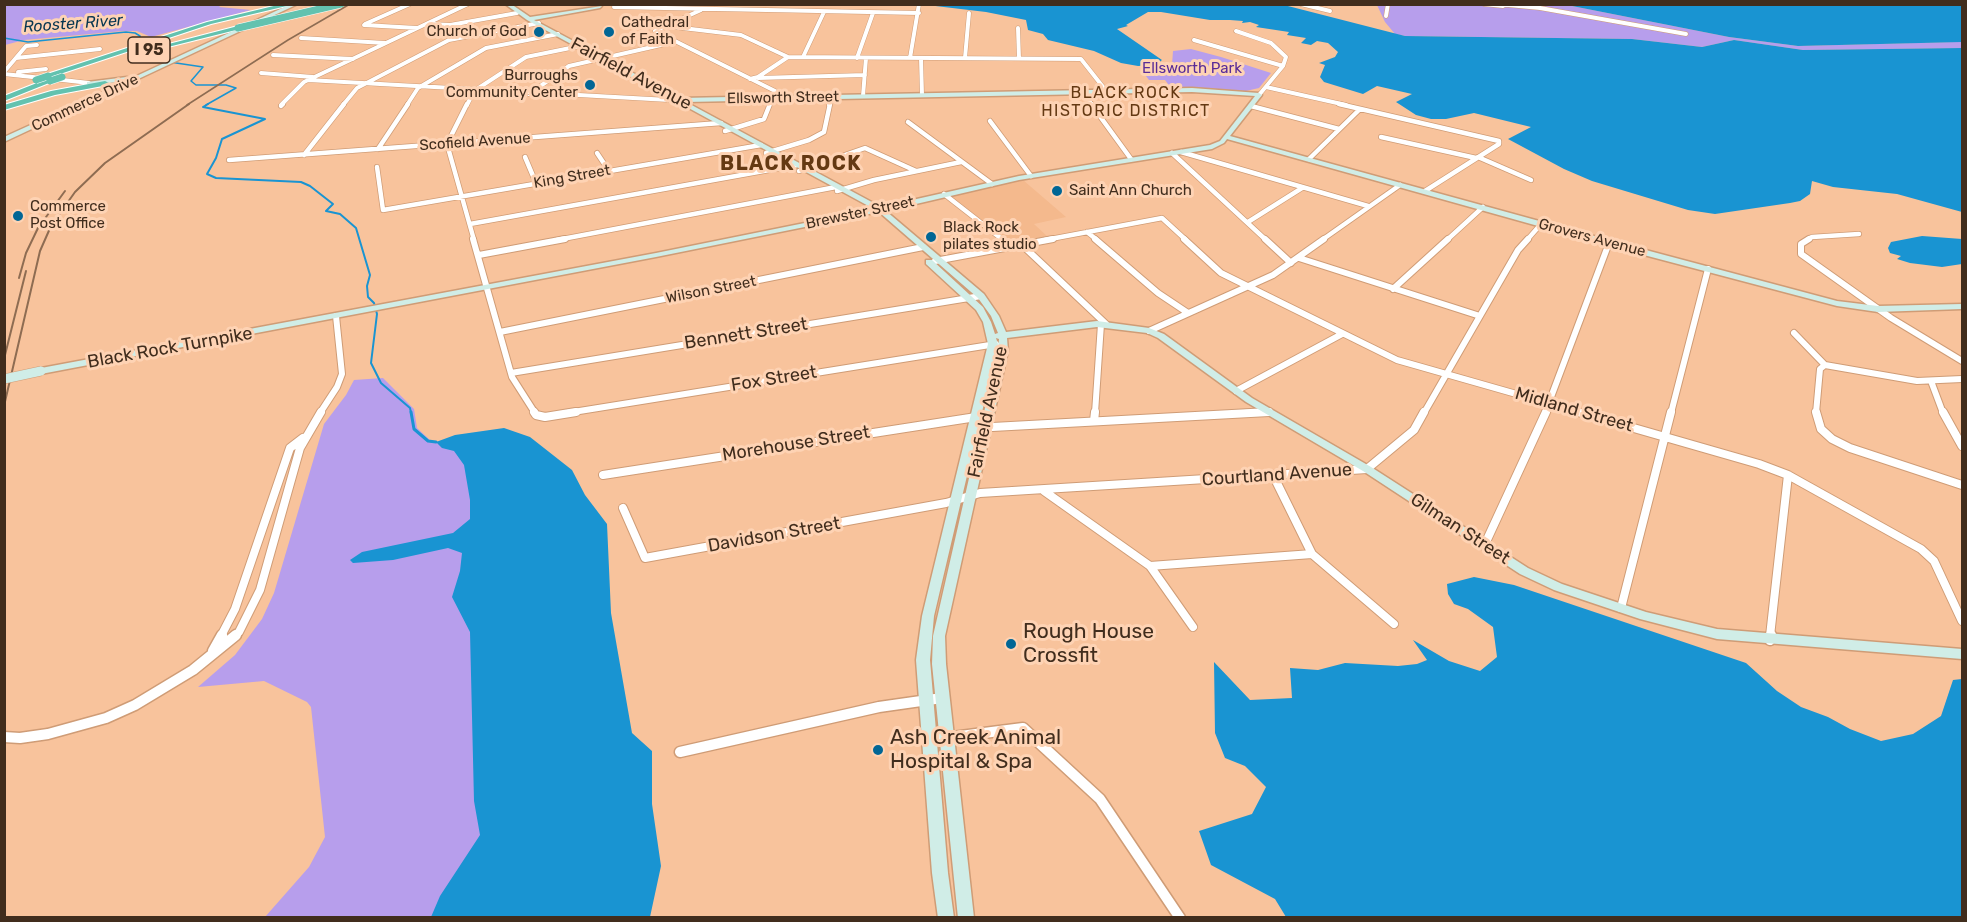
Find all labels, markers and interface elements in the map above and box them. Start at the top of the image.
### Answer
water label: Rooster River [22,11,124,37]
place label: Cathedral of Faith [621,14,689,49]
place label: Church of God [426,23,527,41]
marker: Church of God [532,25,546,39]
marker: Cathedral of Faith [602,25,616,39]
street label: Fairfield Avenue [567,33,695,115]
road number: I 95 [128,37,170,63]
park label: Ellsworth Park [1142,60,1242,78]
place label: Burroughs Community Center [446,67,578,102]
street label: Commerce Drive [29,70,141,136]
marker: Burroughs Community Center [583,78,597,92]
district label: BLACK ROCK HISTORIC DISTRICT [1041,83,1211,121]
street label: Ellsworth Street [727,88,839,108]
street label: Scofield Avenue [419,129,531,155]
district label: BLACK ROCK [720,152,862,176]
street label: King Street [532,161,612,193]
place label: Saint Ann Church [1069,182,1192,200]
marker: Saint Ann Church [1050,184,1064,198]
street label: Brewster Street [804,193,916,233]
place label: Commerce Post Office [30,198,106,233]
marker: Commerce Post Office [11,209,25,223]
street label: Grovers Avenue [1536,215,1648,261]
place label: Black Rock pilates studio [943,219,1037,254]
marker: Black Rock pilates studio [924,230,938,244]
street label: Wilson Street [664,272,758,308]
street label: Bennett Street [683,314,809,354]
street label: Black Rock Turnpike [86,323,254,373]
street label: Fairfield Avenue [964,344,1012,480]
street label: Fox Street [730,362,818,396]
street label: Midland Street [1513,383,1635,437]
street label: Morehouse Street [721,422,871,466]
street label: Courtland Avenue [1201,459,1353,491]
street label: Gilman Street [1406,489,1514,569]
street label: Davidson Street [706,513,842,557]
place label: Rough House Crossfit [1023,619,1154,669]
marker: Rough House Crossfit [1004,637,1018,651]
place label: Ash Creek Animal Hospital & Spa [890,725,1061,775]
marker: Ash Creek Animal Hospital & Spa [871,743,885,757]

